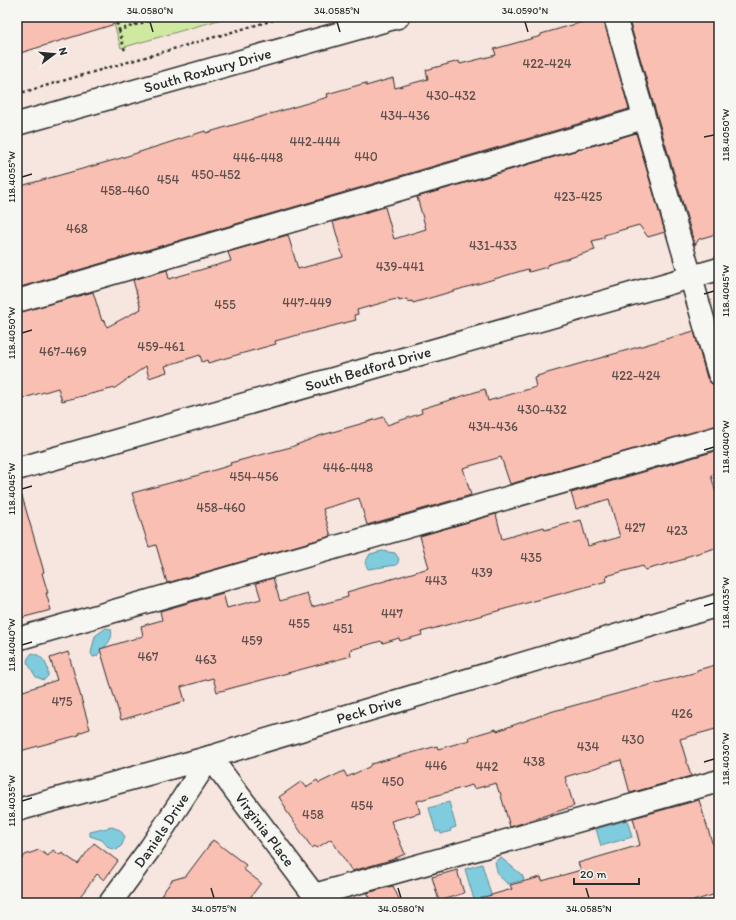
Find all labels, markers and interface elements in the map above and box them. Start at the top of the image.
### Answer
text: 34.0580°N [127,4,174,17]
text: 34.0585°N [314,4,360,17]
text: 34.0590°N [502,4,548,17]
north arrow [34,34,74,74]
street label: South Roxbury Drive [142,44,273,97]
text: N [56,46,70,57]
house number: 422-424 [522,56,572,71]
house number: 430-432 [426,88,476,103]
house number: 434-436 [380,108,430,123]
text: 118.4050°W [719,108,732,161]
house number: 442-444 [289,134,341,149]
house number: 440 [354,149,378,164]
house number: 446-448 [233,150,283,165]
text: 118.4055°W [5,151,18,203]
house number: 450-452 [191,167,241,182]
house number: 454 [157,172,179,187]
house number: 458-460 [100,183,150,198]
house number: 423-425 [554,189,602,204]
house number: 468 [66,221,88,236]
house number: 431-433 [469,238,517,253]
house number: 439-441 [376,259,424,274]
text: 118.4045°W [719,264,732,317]
house number: 447-449 [282,295,332,310]
house number: 455 [214,297,236,312]
text: 118.4050°W [5,306,18,359]
house number: 459-461 [137,339,185,354]
street label: South Bedford Drive [303,343,433,395]
house number: 467-469 [39,344,87,359]
house number: 422-424 [611,368,661,383]
house number: 430-432 [517,402,567,417]
house number: 434-436 [468,419,518,434]
text: 118.4040°W [719,420,732,474]
house number: 446-448 [323,460,373,475]
text: 118.4045°W [5,462,18,515]
house number: 454-456 [229,469,279,484]
house number: 458-460 [196,500,246,515]
house number: 427 [624,520,646,535]
house number: 423 [666,523,688,538]
house number: 435 [520,550,542,565]
house number: 439 [471,565,493,580]
house number: 443 [425,573,447,588]
text: 118.4035°W [719,577,732,629]
house number: 447 [381,606,404,621]
house number: 455 [288,616,310,631]
text: 118.4040°W [5,618,18,672]
house number: 451 [333,621,353,636]
house number: 459 [241,633,263,648]
house number: 467 [137,649,159,664]
house number: 463 [195,652,217,667]
street label: Peck Drive [334,691,404,728]
house number: 475 [51,694,73,709]
house number: 426 [671,706,693,721]
house number: 430 [622,732,644,747]
text: 118.4030°W [719,732,732,785]
house number: 434 [577,739,600,754]
house number: 438 [523,754,545,769]
house number: 446 [425,758,447,773]
house number: 442 [476,759,498,774]
house number: 450 [382,774,404,789]
text: 118.4035°W [5,775,18,827]
street label: Virginia Place [231,789,298,870]
street label: Daniels Drive [130,790,193,871]
house number: 454 [351,798,373,813]
house number: 458 [302,807,324,822]
scale bar [574,860,639,886]
text: 20 m [580,867,607,881]
text: 34.0575°N [191,902,237,915]
text: 34.0580°N [378,902,425,915]
text: 34.0585°N [566,902,612,915]

